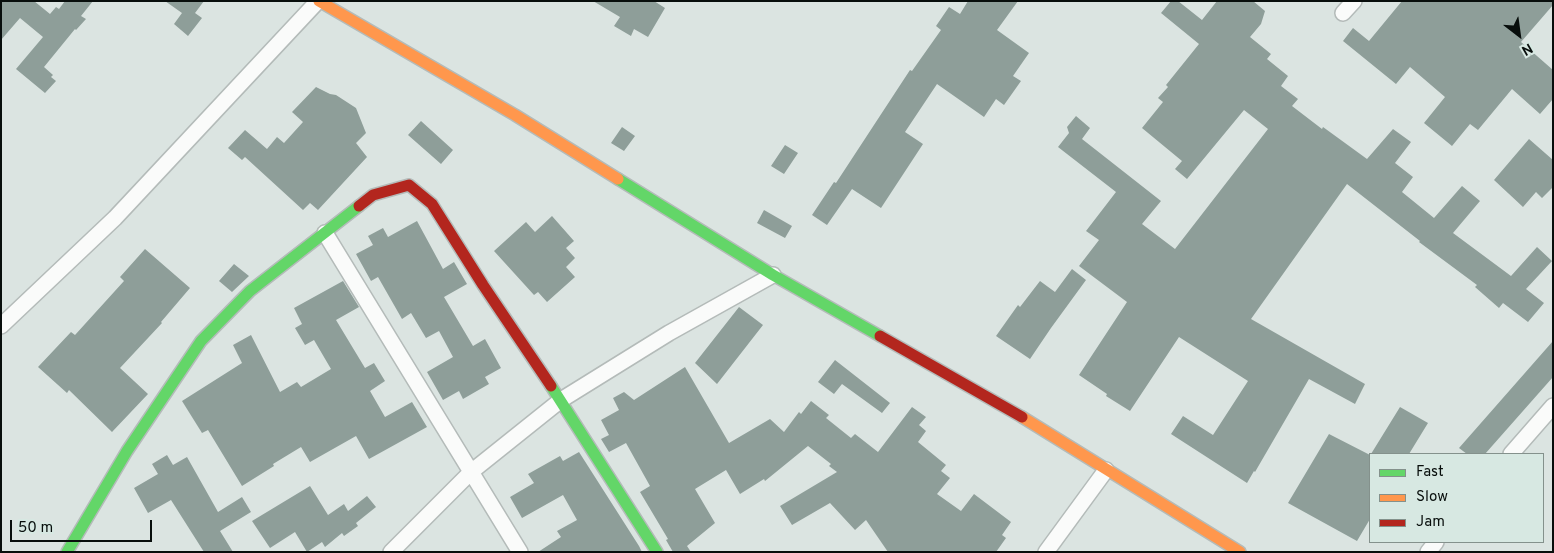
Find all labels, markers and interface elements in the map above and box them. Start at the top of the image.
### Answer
north arrow [1494,10,1544,60]
text: N [1518,39,1535,58]
legend [1369,453,1544,543]
text: Fast [1416,463,1444,482]
text: Slow [1416,488,1448,507]
scale bar [12,510,155,542]
text: Jam [1416,513,1445,532]
text: 50 m [18,519,53,538]

